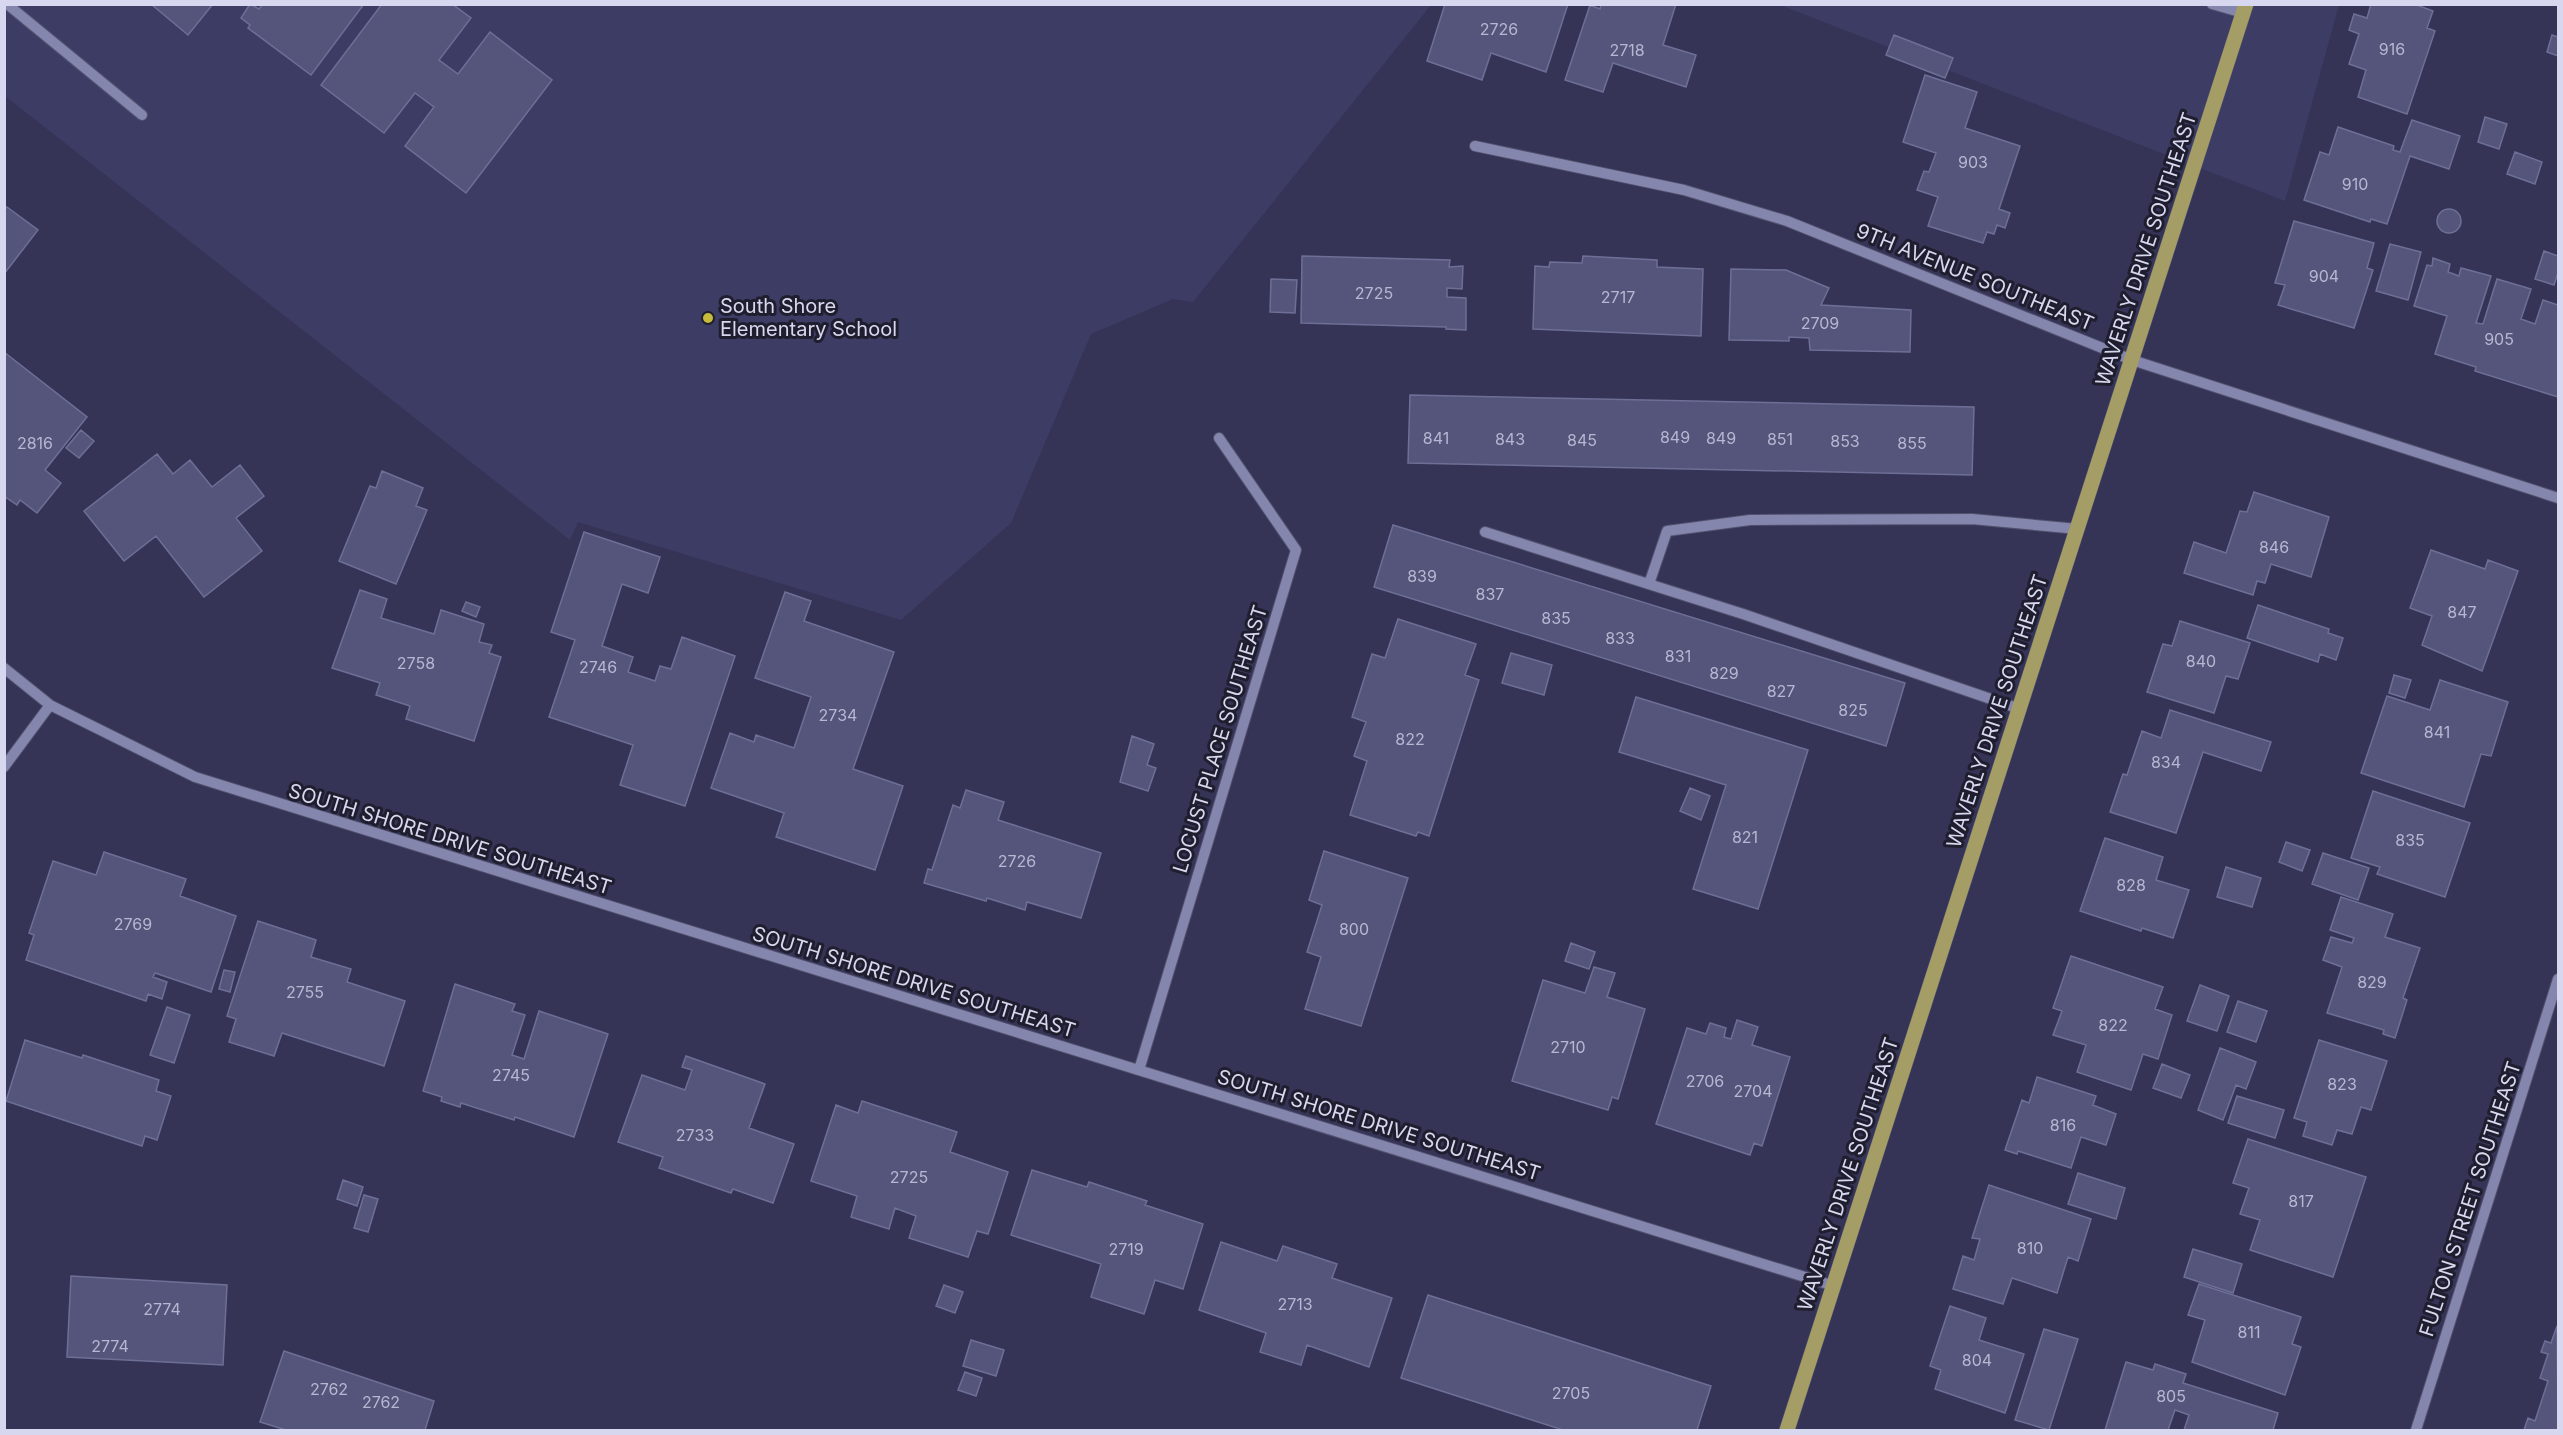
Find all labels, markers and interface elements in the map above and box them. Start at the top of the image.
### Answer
house number: 2726 [1480,19,1518,39]
house number: 916 [2379,39,2405,59]
house number: 2718 [1609,40,1645,60]
street label: WAVERLY DRIVE SOUTHEAST [2090,109,2202,389]
house number: 903 [1958,152,1988,172]
house number: 910 [2342,174,2368,194]
street label: 9TH AVENUE SOUTHEAST [1853,218,2097,336]
house number: 904 [2309,266,2339,286]
house number: 2725 [1355,283,1393,303]
house number: 2717 [1601,287,1635,307]
place label: South Shore Elementary School [720,294,897,341]
marker: South Shore Elementary School [701,311,715,325]
house number: 2709 [1801,313,1839,333]
house number: 905 [2484,329,2514,349]
house number: 849 [1660,427,1690,447]
house number: 841 [1423,428,1449,448]
house number: 849 [1706,428,1736,448]
house number: 843 [1495,429,1525,449]
house number: 851 [1767,429,1793,449]
house number: 845 [1567,430,1597,450]
house number: 853 [1830,431,1860,451]
house number: 2816 [17,433,53,453]
house number: 855 [1897,433,1927,453]
house number: 846 [2259,537,2289,557]
house number: 839 [1407,566,1437,586]
street label: WAVERLY DRIVE SOUTHEAST [1941,571,2053,851]
house number: 837 [1476,584,1504,604]
street label: LOCUST PLACE SOUTHEAST [1168,602,1272,876]
house number: 847 [2447,602,2477,622]
house number: 835 [1541,608,1571,628]
house number: 833 [1605,628,1635,648]
house number: 831 [1665,646,1691,666]
house number: 840 [2186,651,2216,671]
house number: 2758 [397,653,435,673]
house number: 2746 [579,657,617,677]
house number: 829 [1709,663,1739,683]
house number: 827 [1767,681,1795,701]
house number: 825 [1838,700,1868,720]
house number: 2734 [819,705,857,725]
house number: 841 [2424,722,2450,742]
house number: 822 [1395,729,1425,749]
house number: 834 [2151,752,2181,772]
street label: SOUTH SHORE DRIVE SOUTHEAST [286,778,614,900]
house number: 821 [1732,827,1758,847]
house number: 835 [2395,830,2425,850]
house number: 2726 [998,851,1036,871]
house number: 828 [2116,875,2146,895]
house number: 2769 [114,914,152,934]
house number: 800 [1339,919,1369,939]
street label: SOUTH SHORE DRIVE SOUTHEAST [750,921,1078,1043]
house number: 829 [2357,972,2387,992]
house number: 2755 [286,982,324,1002]
house number: 822 [2098,1015,2128,1035]
street label: WAVERLY DRIVE SOUTHEAST [1792,1034,1904,1314]
house number: 2710 [1550,1037,1586,1057]
street label: FULTON STREET SOUTHEAST [2414,1058,2526,1340]
street label: SOUTH SHORE DRIVE SOUTHEAST [1215,1064,1543,1186]
house number: 2745 [492,1065,530,1085]
house number: 2706 [1686,1071,1724,1091]
house number: 823 [2327,1074,2357,1094]
house number: 2704 [1734,1081,1773,1101]
house number: 816 [2050,1115,2076,1135]
house number: 2733 [676,1125,714,1145]
house number: 2725 [890,1167,928,1187]
house number: 817 [2288,1191,2314,1211]
house number: 810 [2017,1238,2043,1258]
house number: 2719 [1108,1239,1144,1259]
house number: 2713 [1277,1294,1313,1314]
house number: 2774 [143,1299,181,1319]
house number: 811 [2238,1322,2260,1342]
house number: 2774 [91,1336,129,1356]
house number: 804 [1962,1350,1992,1370]
house number: 2762 [310,1379,348,1399]
house number: 2705 [1552,1383,1590,1403]
house number: 805 [2156,1386,2186,1406]
house number: 2762 [362,1392,400,1412]

